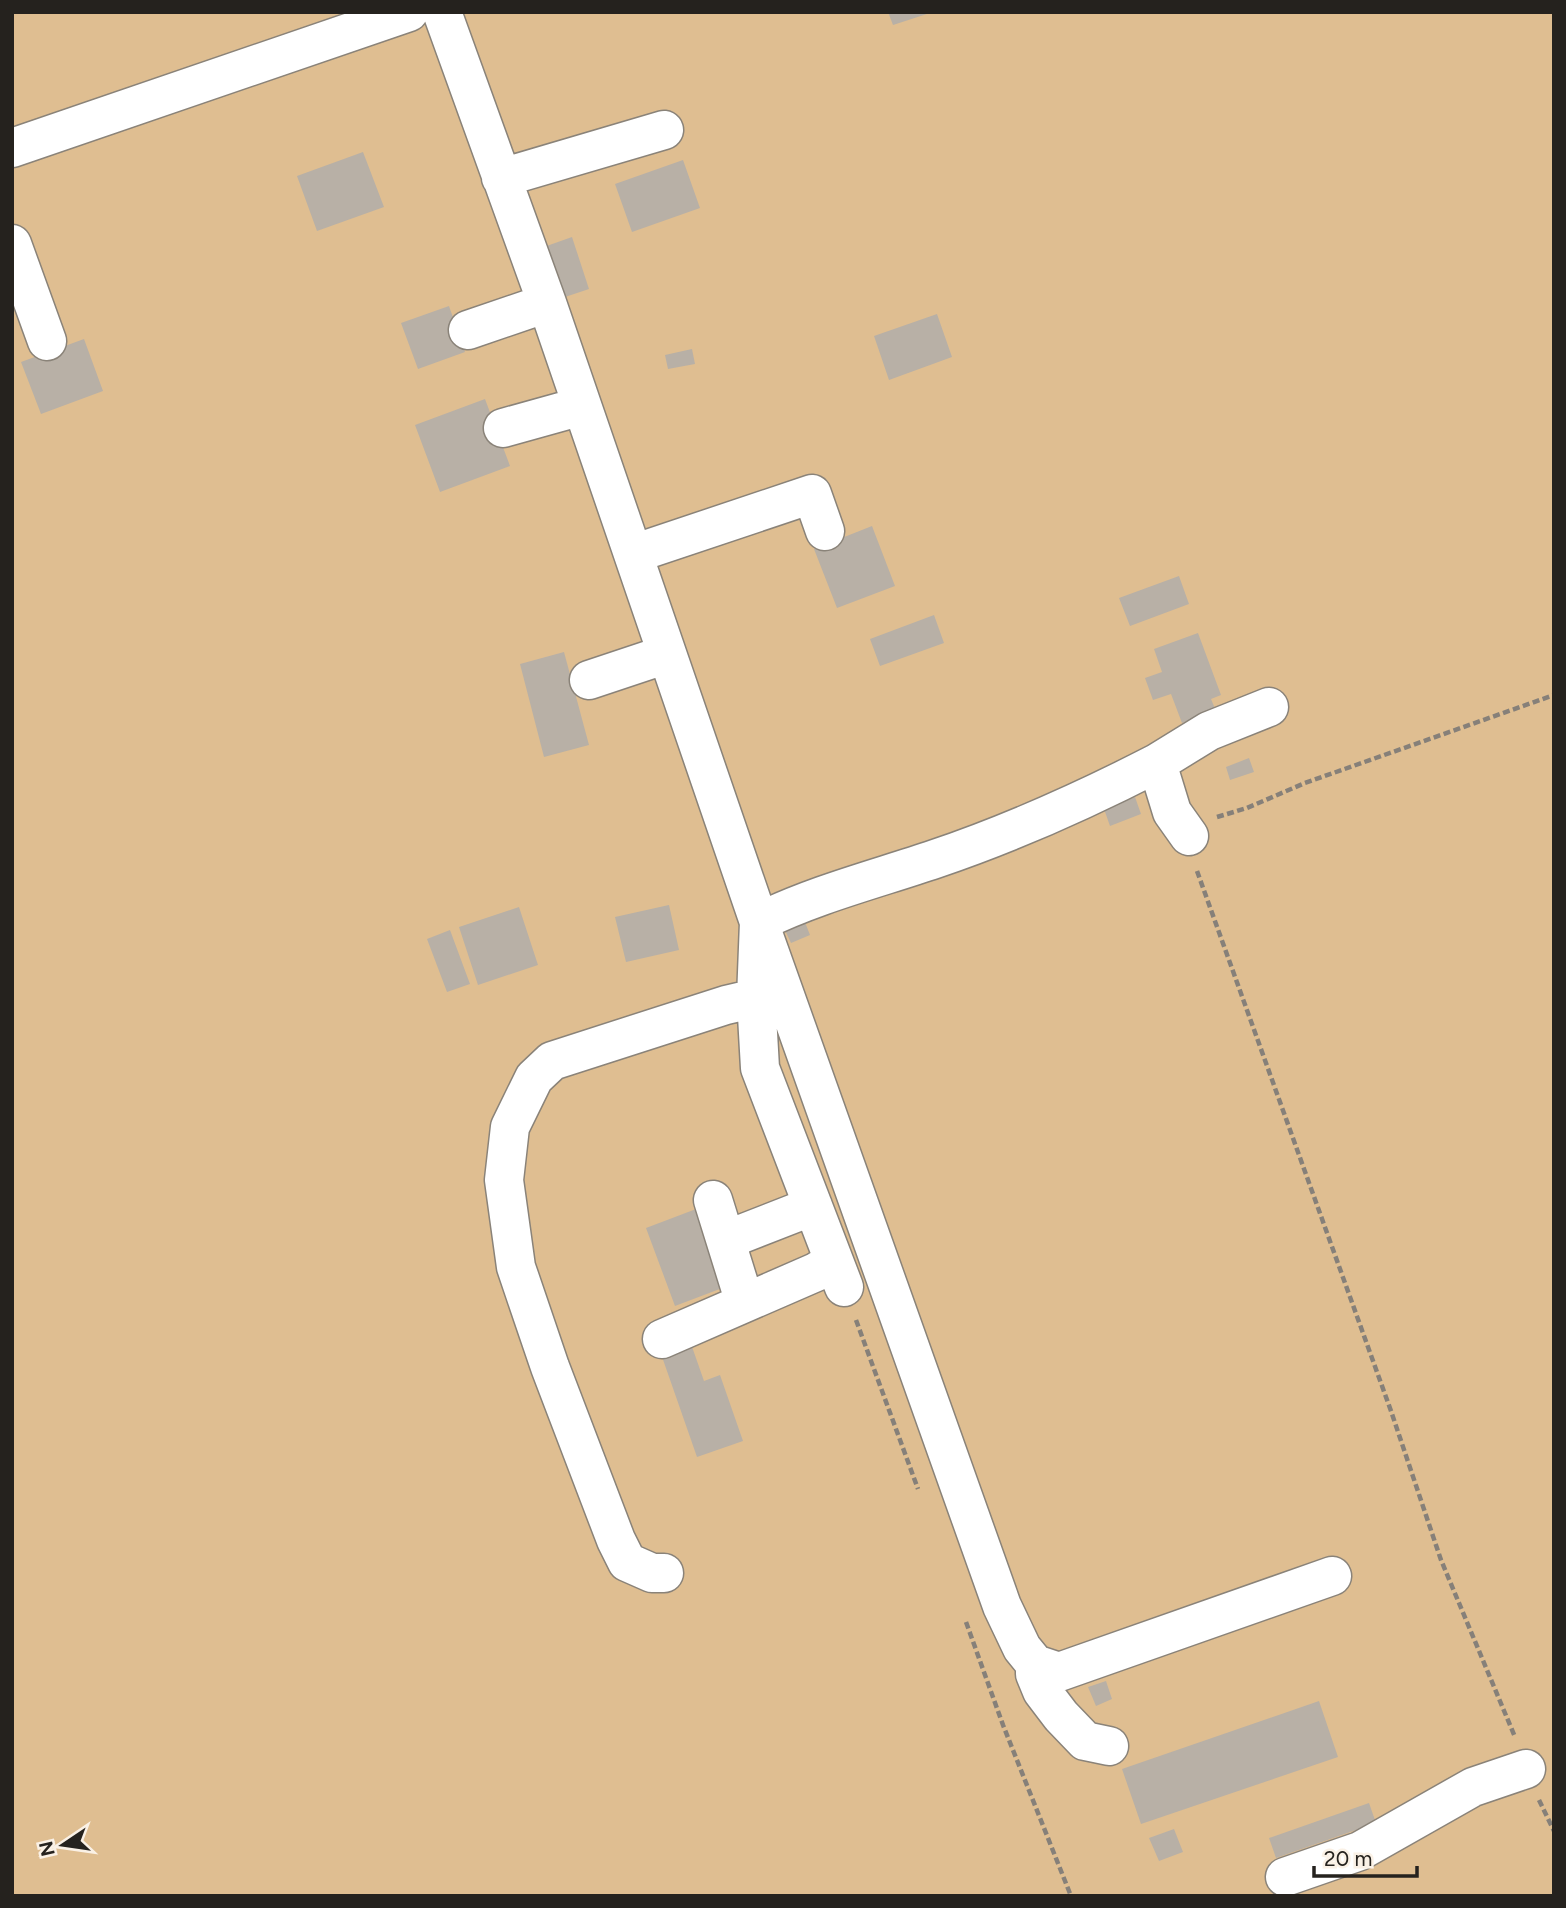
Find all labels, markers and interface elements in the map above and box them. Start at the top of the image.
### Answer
north arrow [28,1810,98,1880]
scale bar [1314,1834,1417,1878]
text: N [34,1839,60,1858]
text: 20 m [1324,1846,1372,1871]

